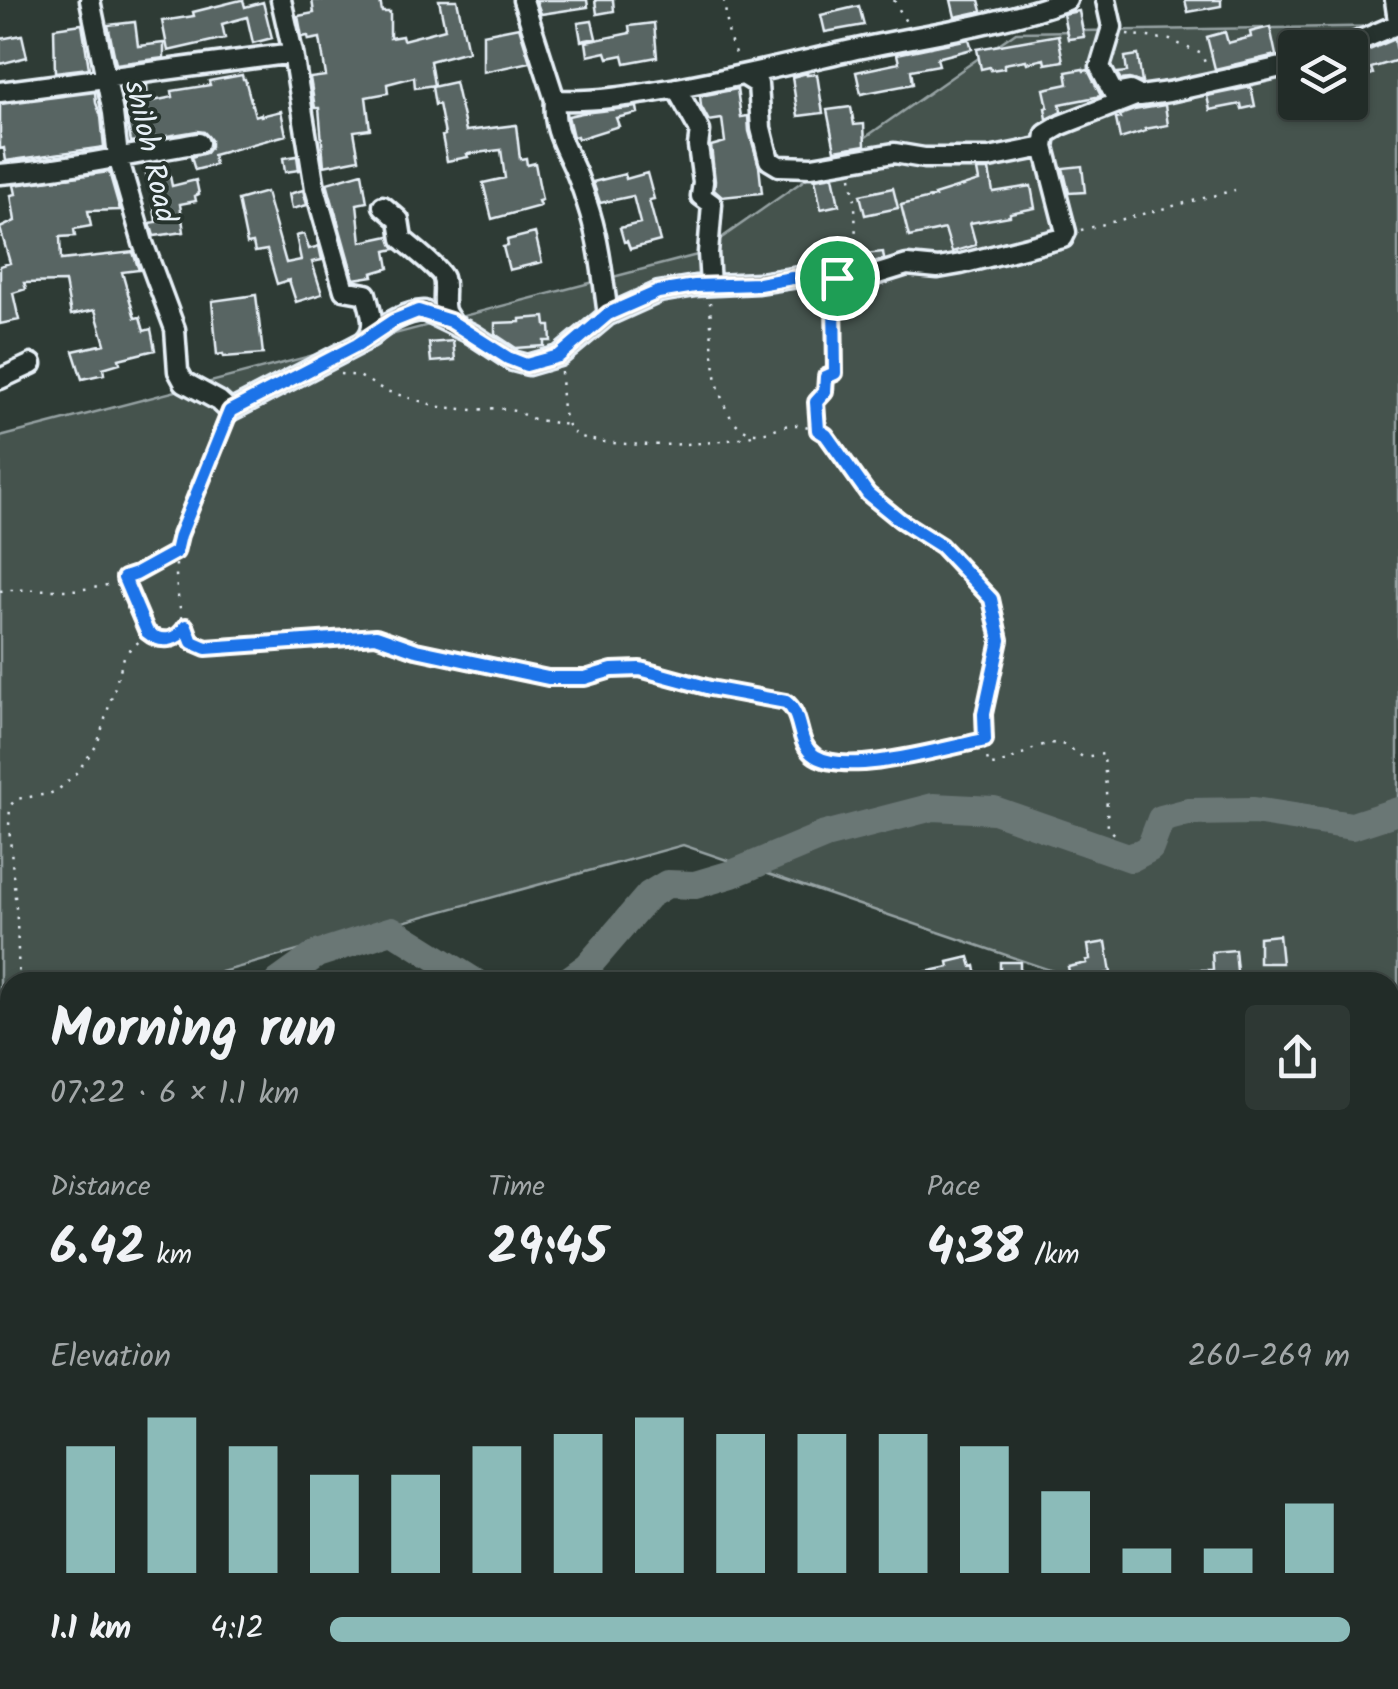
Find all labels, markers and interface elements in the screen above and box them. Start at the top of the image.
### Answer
map controls [1278,30,1368,120]
button: layers [1278,30,1368,120]
street label: shiloh Road [109,75,189,229]
pin [795,236,880,321]
icon: arrive [810,251,865,306]
text: Morning run [50,988,337,1075]
button: share [1245,1005,1350,1110]
text: 07:22 · 6 × 1.1 km [50,1069,299,1120]
text: Distance [50,1165,151,1210]
text: Time [488,1165,545,1210]
text: Pace [927,1165,980,1210]
text: 6.42 [50,1210,145,1290]
text: 29:45 [488,1210,608,1290]
text: 4:38 [927,1210,1023,1290]
text: km [145,1233,192,1278]
text: /km [1023,1233,1080,1278]
text: Elevation [50,1332,171,1383]
text: 260–269 m [1188,1332,1350,1383]
text: 1.1 km [50,1604,131,1655]
text: 4:12 [210,1604,264,1655]

